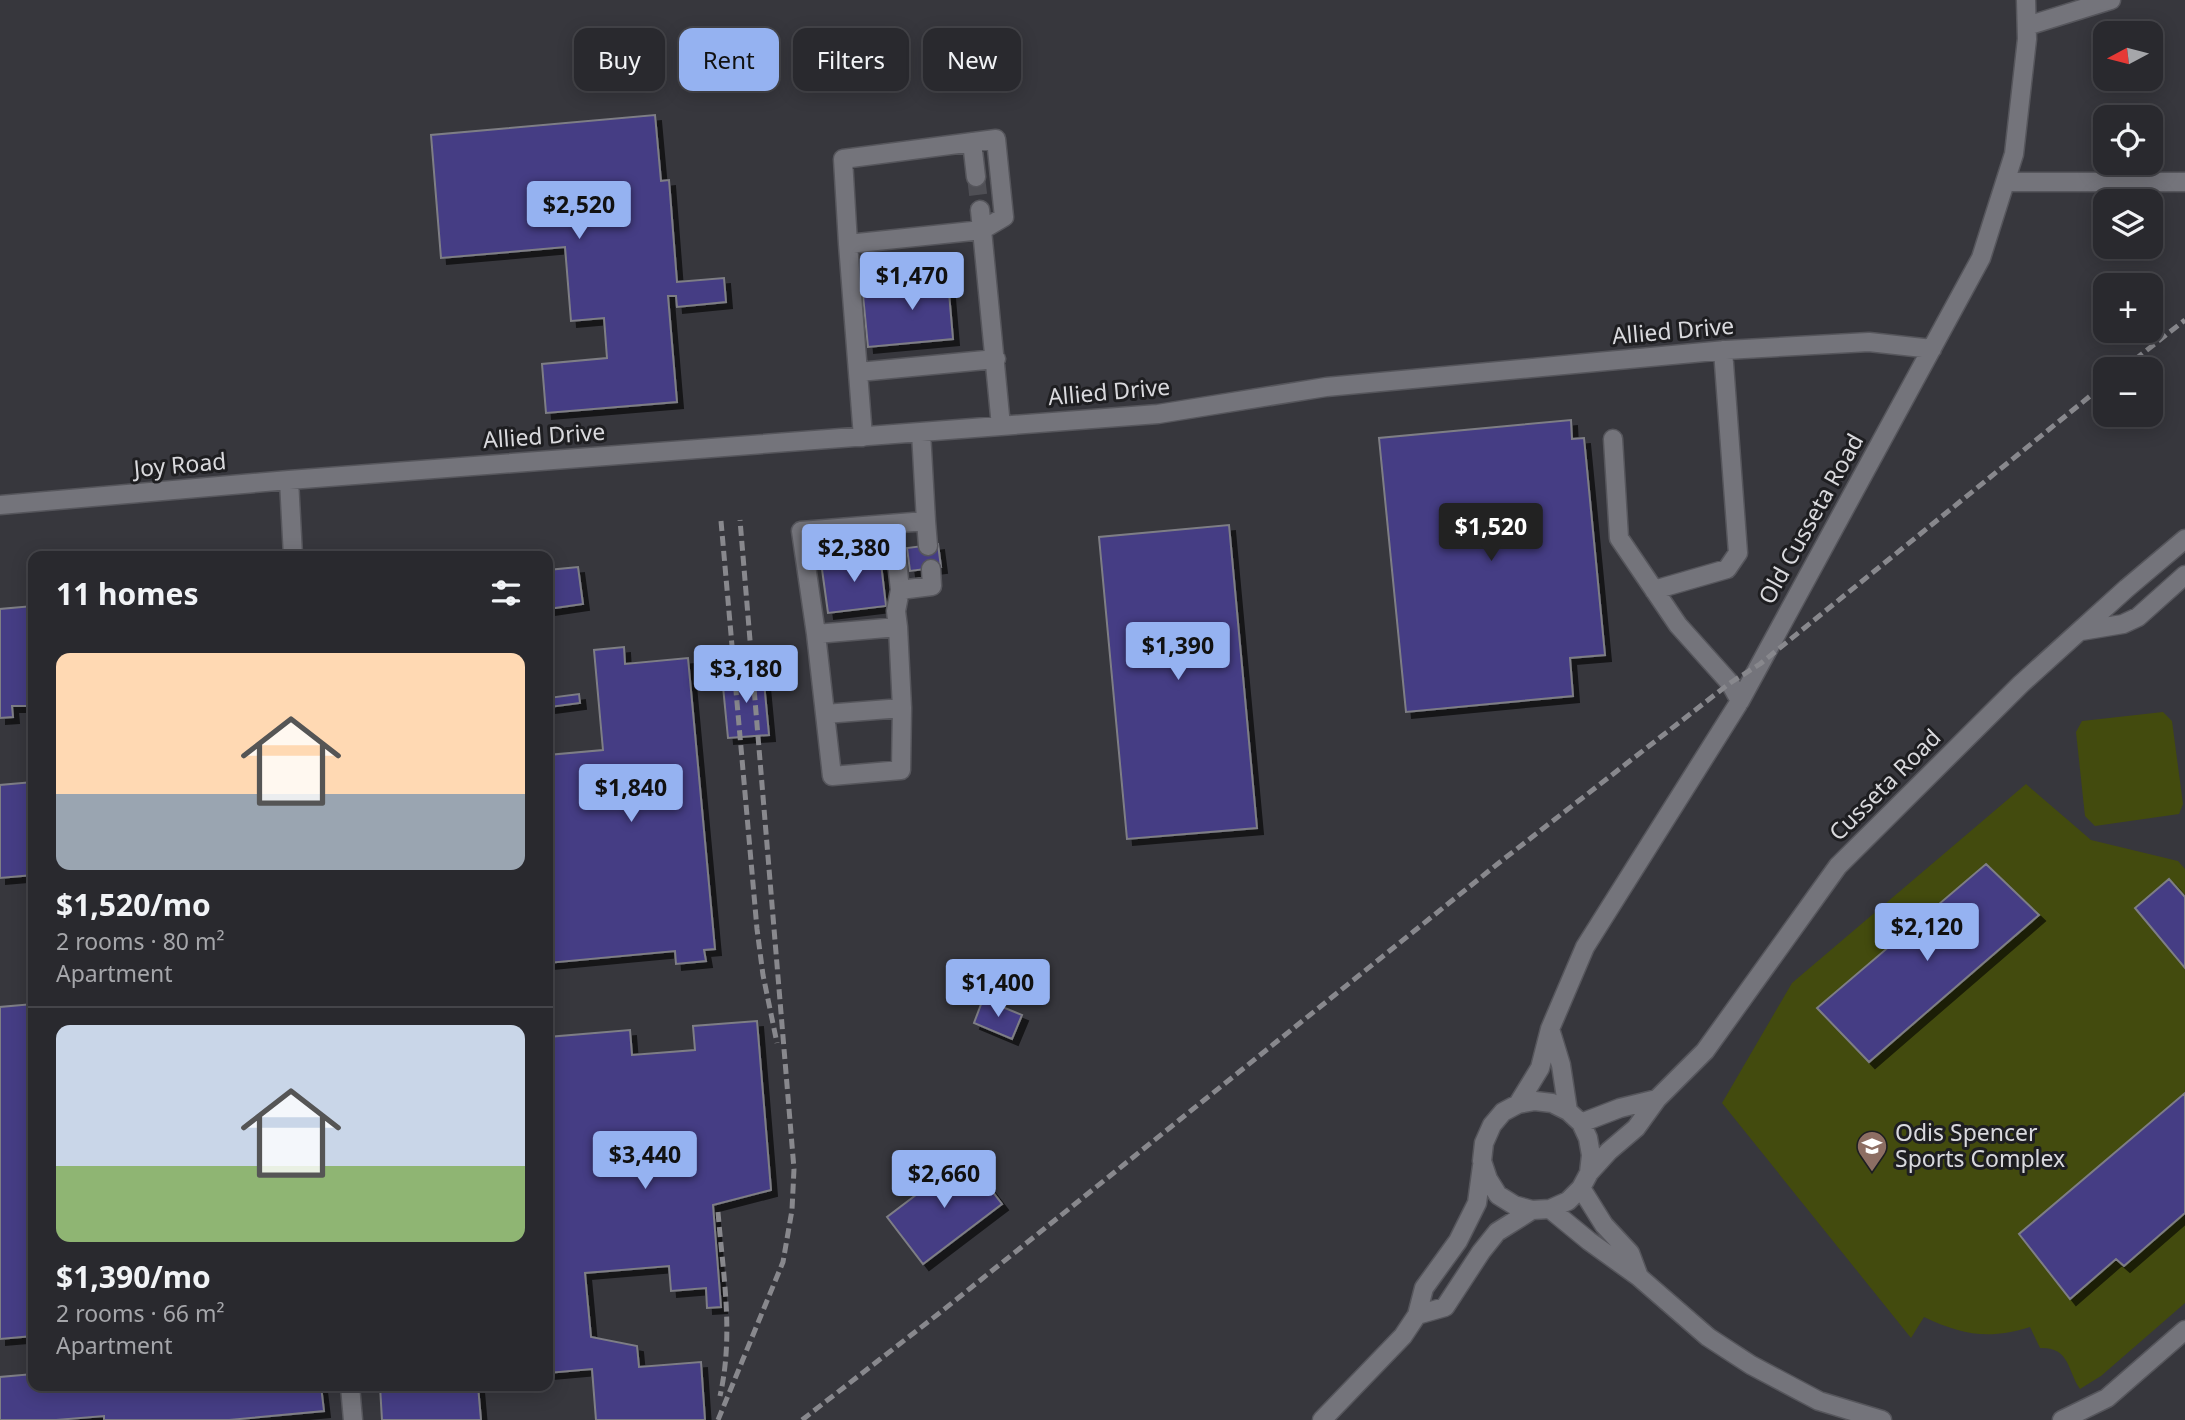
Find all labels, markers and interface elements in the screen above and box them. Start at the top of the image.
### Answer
north arrow [2093,21,2163,91]
map controls [2093,21,2163,427]
chip: Buy [574,28,665,91]
chip: Rent [679,28,779,91]
chip: Filters [793,28,909,91]
chip: New [923,28,1021,91]
button: locate [2093,105,2163,175]
pin: $2,520 [522,182,636,241]
text: $2,520 [543,188,615,220]
button: layers [2093,189,2163,259]
pin: $1,470 [855,252,969,312]
text: $1,470 [876,259,948,291]
button: + [2093,273,2163,343]
street label: Allied Drive [1611,309,1735,351]
button: − [2093,357,2163,427]
street label: Allied Drive [1047,370,1171,412]
street label: Allied Drive [482,415,606,455]
street label: Old Cusseta Road [1750,428,1870,609]
street label: Joy Road [130,444,227,484]
pin: $1,520 [1434,504,1548,563]
text: $1,520 [1455,510,1527,542]
pin: $2,380 [797,524,911,584]
text: $2,380 [818,531,890,563]
text: 11 homes [56,573,199,614]
icon: filters [487,574,525,612]
pin: $1,390 [1121,622,1235,682]
text: $1,390 [1142,629,1214,661]
pin: $3,180 [689,646,803,705]
text: $3,180 [710,652,782,684]
icon: home [228,698,354,824]
street label: Cusseta Road [1821,721,1947,847]
pin: $1,840 [574,764,688,824]
text: $1,840 [595,771,667,803]
text: $1,520/mo [56,884,211,925]
pin: $2,120 [1870,904,1984,963]
text: $2,120 [1891,910,1963,942]
text: 2 rooms · 80 m² [56,925,225,957]
text: Apartment [56,957,173,989]
pin: $1,400 [941,960,1055,1019]
text: $1,400 [962,966,1034,998]
icon: home [228,1070,354,1196]
place label: Odis Spencer Sports Complex [1895,1116,2065,1174]
school or university icon: Odis Spencer Sports Complex [1855,1129,1889,1173]
pin: $3,440 [588,1132,702,1191]
text: $3,440 [609,1138,681,1170]
pin: $2,660 [887,1150,1001,1210]
text: $2,660 [908,1157,980,1189]
text: $1,390/mo [56,1256,211,1297]
text: 2 rooms · 66 m² [56,1297,225,1329]
text: Apartment [56,1329,173,1361]

